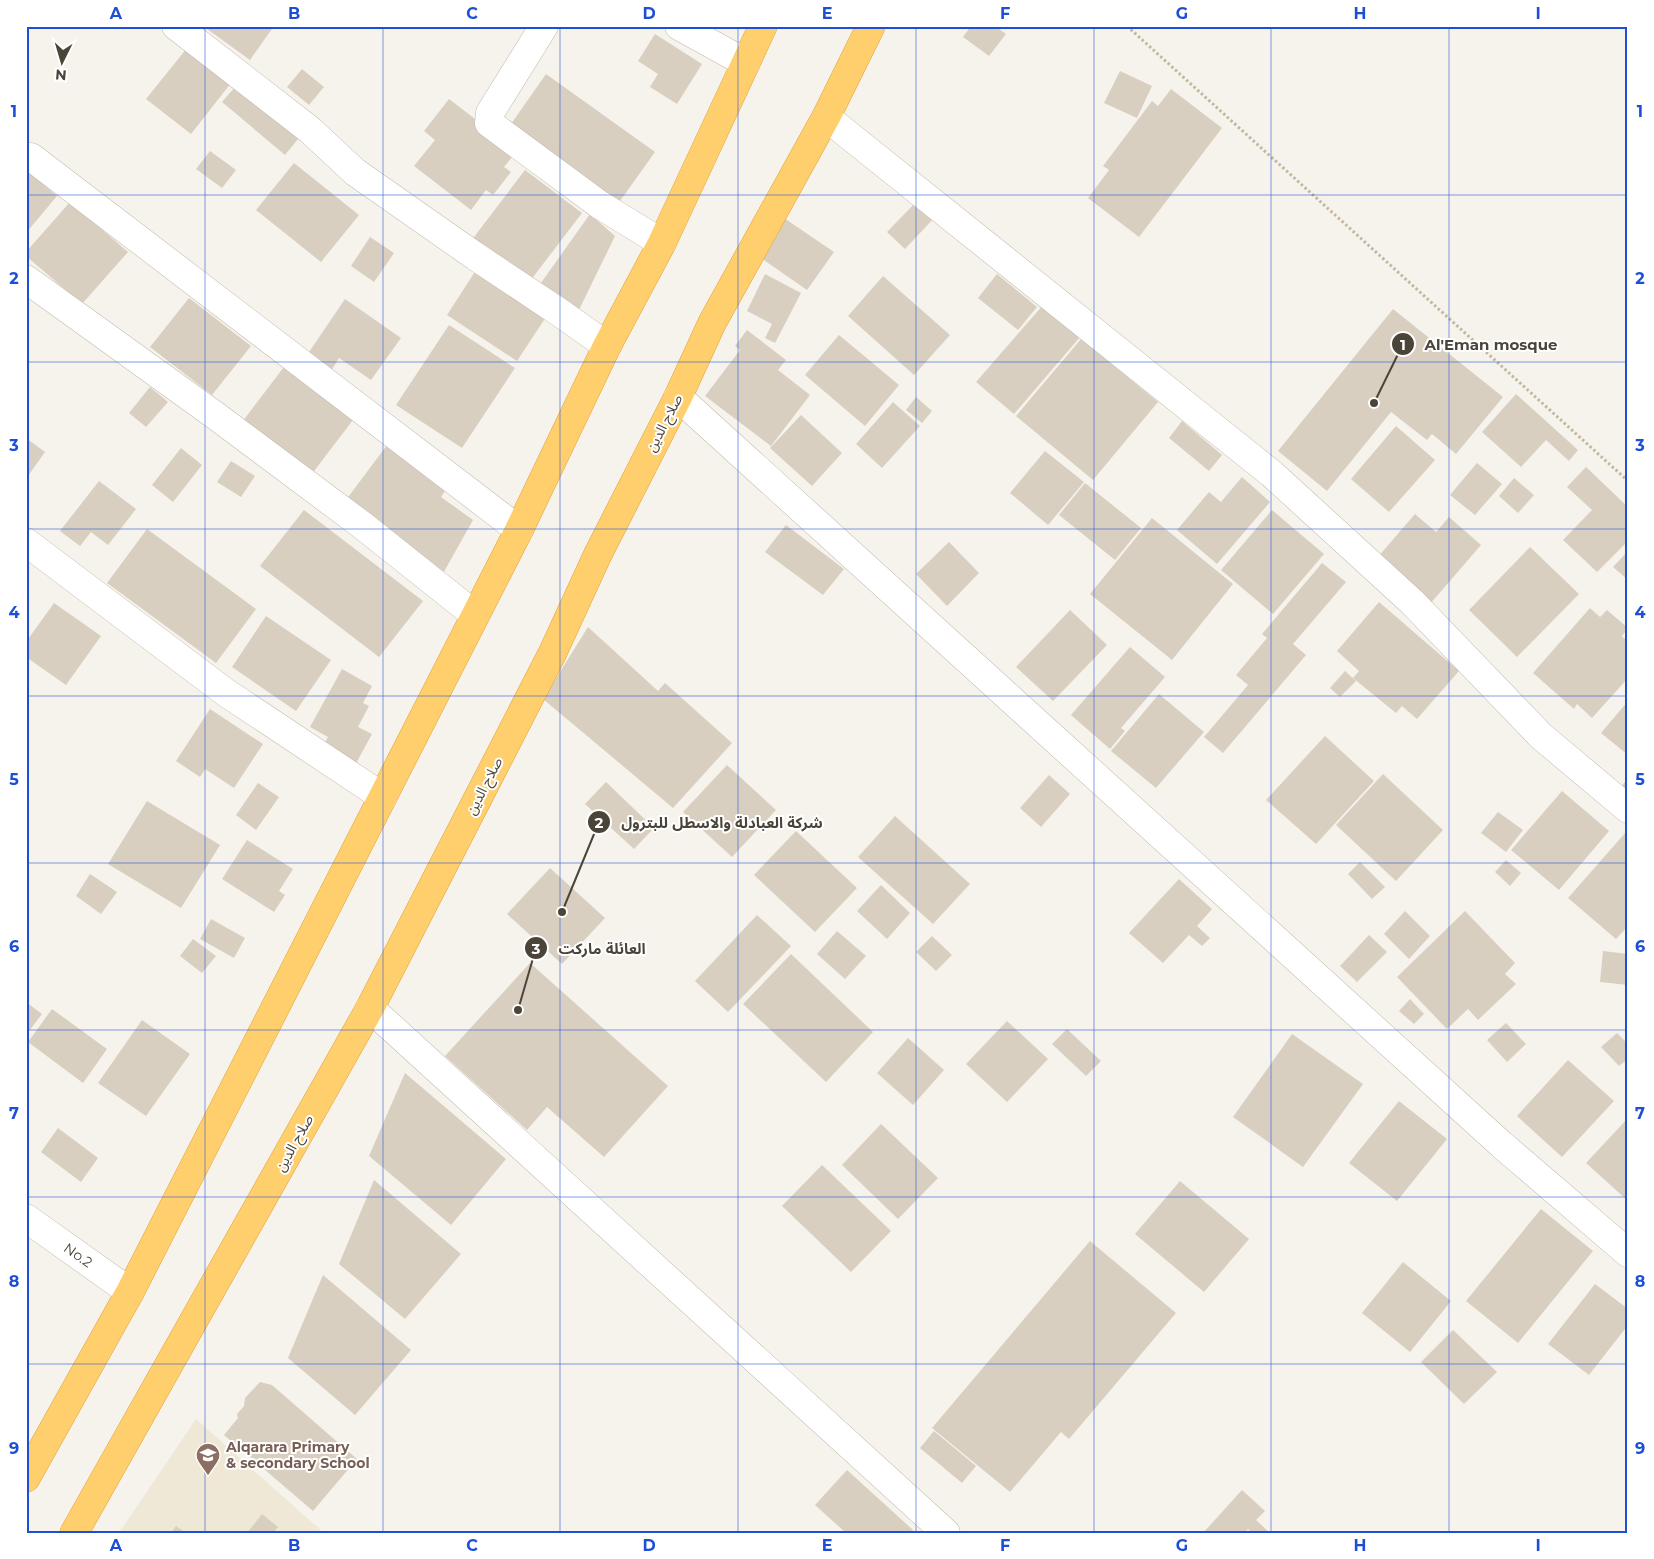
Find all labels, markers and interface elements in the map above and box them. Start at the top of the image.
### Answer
text: A [109,4,123,23]
text: B [288,4,300,23]
text: C [466,4,478,23]
text: D [642,4,656,23]
text: E [822,4,832,23]
text: F [1000,4,1010,23]
text: G [1176,4,1188,23]
text: H [1354,4,1366,23]
text: I [1535,4,1541,23]
north arrow [38,38,88,88]
text: N [54,65,67,84]
text: 1 [11,102,17,121]
text: 1 [1637,102,1643,121]
text: 2 [9,269,19,288]
text: 2 [1635,269,1645,288]
callout: Al'Eman mosque [1390,329,1568,359]
text: 1 [1400,335,1406,354]
text: Al'Eman mosque [1424,335,1557,354]
street label: صلاح الدين [642,391,688,456]
text: 3 [8,436,19,455]
text: 3 [1634,436,1645,455]
text: 4 [8,603,20,622]
text: 4 [1634,603,1646,622]
street label: صلاح الدين [462,754,508,819]
text: 5 [9,770,19,789]
text: 5 [1635,770,1645,789]
callout: شركة العبادلة والاسطل للبترول [586,807,833,837]
text: 2 [595,813,604,832]
text: شركة العبادلة والاسطل للبترول [621,813,823,832]
callout: العائلة ماركت [523,933,656,963]
text: 6 [9,937,19,956]
text: 6 [1635,937,1645,956]
text: 3 [531,939,541,958]
text: العائلة ماركت [558,939,646,958]
text: 7 [9,1104,19,1123]
text: 7 [1635,1104,1645,1123]
street label: صلاح الدين [271,1111,319,1176]
street label: No.2 [60,1239,96,1271]
text: 8 [9,1272,19,1291]
text: 8 [1635,1272,1645,1291]
place label: Alqarara Primary & secondary School [225,1438,370,1472]
text: 9 [9,1439,19,1458]
text: 9 [1635,1439,1645,1458]
school or university icon: Alqarara Primary & secondary School [195,1442,221,1476]
text: A [109,1536,123,1555]
text: B [288,1536,300,1555]
text: C [466,1536,478,1555]
text: D [642,1536,656,1555]
text: E [822,1536,832,1555]
text: F [1000,1536,1010,1555]
text: G [1176,1536,1188,1555]
text: H [1354,1536,1366,1555]
text: I [1535,1536,1541,1555]

